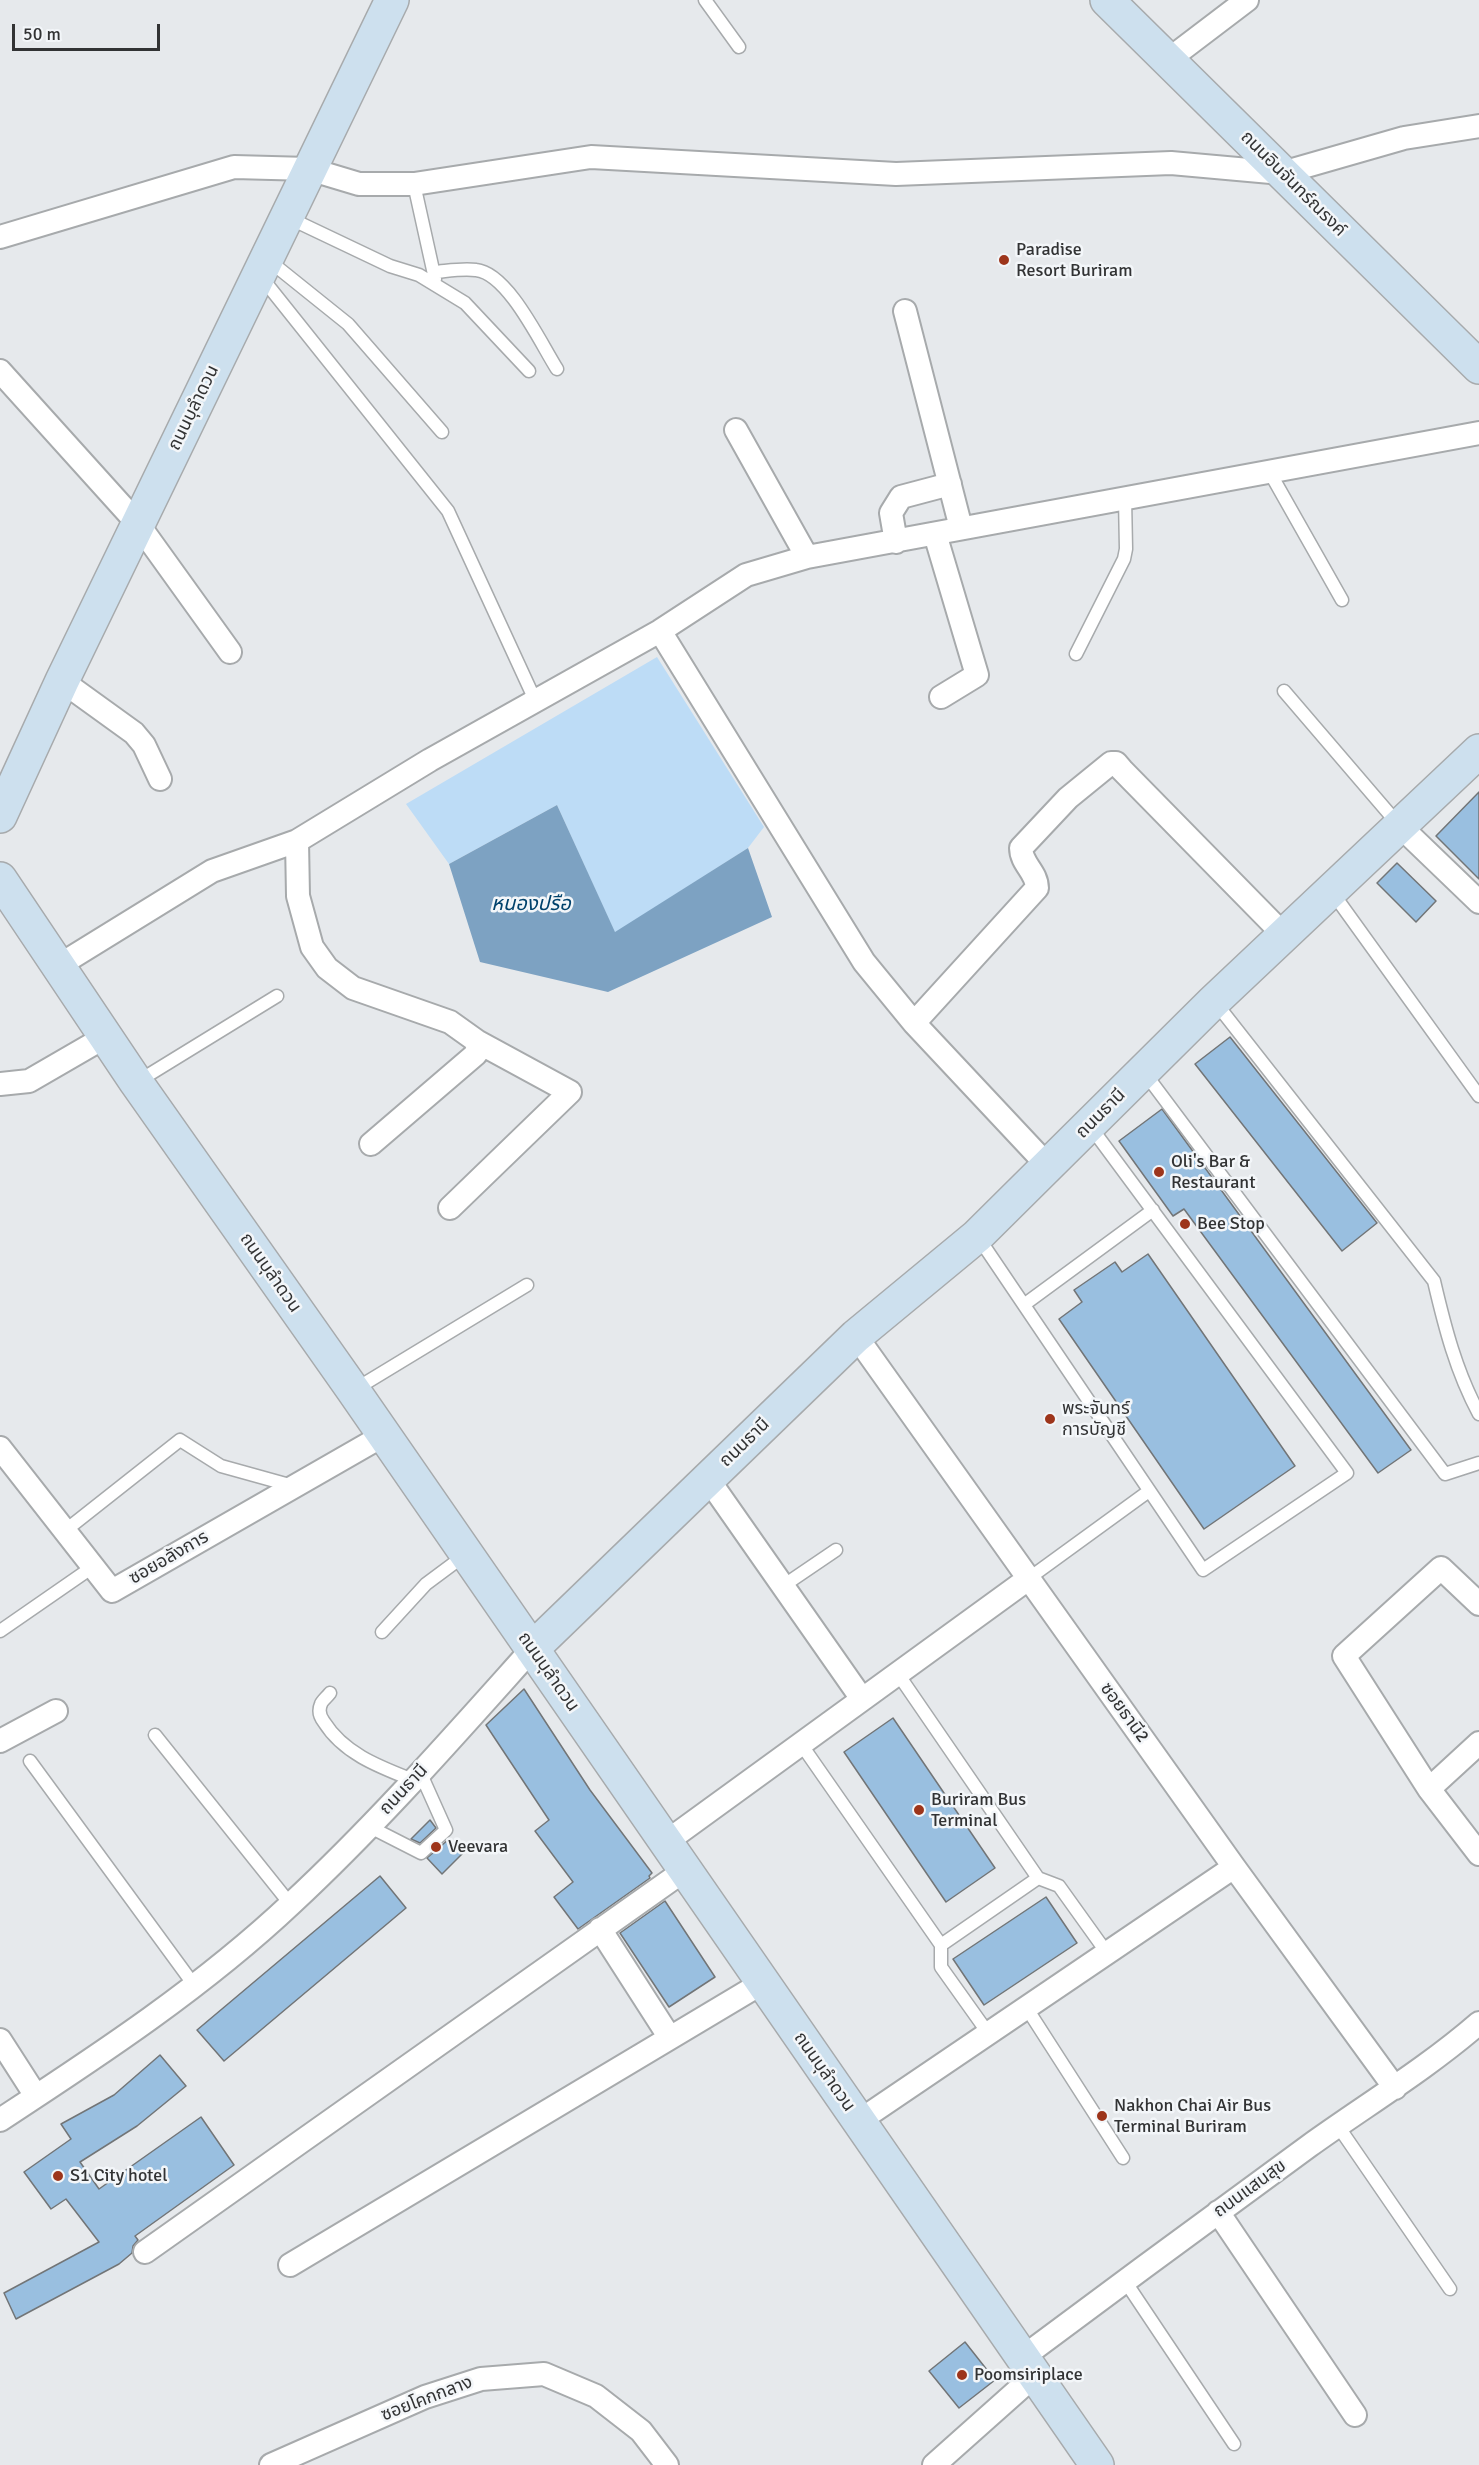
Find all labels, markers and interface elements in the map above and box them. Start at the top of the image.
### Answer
scale bar [15,12,164,50]
text: 50 m [23,23,61,45]
street label: ถนนอินจันทร์ณรงค์ [1236,127,1350,241]
place label: Paradise Resort Buriram [1016,239,1133,282]
marker: Paradise Resort Buriram [997,253,1011,267]
street label: ถนนบุลำดวน [164,362,224,454]
water label: หนองปรือ [491,893,571,917]
street label: ถนนธานี [1072,1085,1130,1143]
place label: Oli's Bar & Restaurant [1171,1151,1255,1194]
marker: Oli's Bar & Restaurant [1152,1165,1166,1179]
place label: Bee Stop [1197,1213,1265,1235]
marker: Bee Stop [1178,1217,1192,1231]
street label: ถนนบุลำดวน [235,1229,305,1317]
place label: พระจันทร์ การบัญชี [1062,1398,1130,1440]
marker: พระจันทร์ การบัญชี [1043,1412,1057,1426]
street label: ถนนธานี [716,1414,774,1472]
street label: ซอยอลังการ [125,1527,213,1589]
street label: ถนนบุลำดวน [513,1628,583,1716]
street label: ซอยธานี2 [1095,1679,1153,1747]
street label: ถนนธานี [375,1760,433,1820]
place label: Buriram Bus Terminal [931,1789,1026,1832]
marker: Buriram Bus Terminal [912,1803,926,1817]
place label: Veevara [448,1836,508,1858]
marker: Veevara [429,1840,443,1854]
street label: ถนนบุลำดวน [789,2028,859,2116]
place label: Nakhon Chai Air Bus Terminal Buriram [1114,2095,1271,2138]
marker: Nakhon Chai Air Bus Terminal Buriram [1095,2109,1109,2123]
street label: ถนนแสนสุข [1210,2155,1290,2223]
place label: S1 City hotel [70,2165,168,2187]
marker: S1 City hotel [51,2169,65,2183]
place label: Poomsiriplace [974,2364,1083,2386]
marker: Poomsiriplace [955,2368,969,2382]
street label: ซอยโคกกลาง [378,2372,476,2426]

